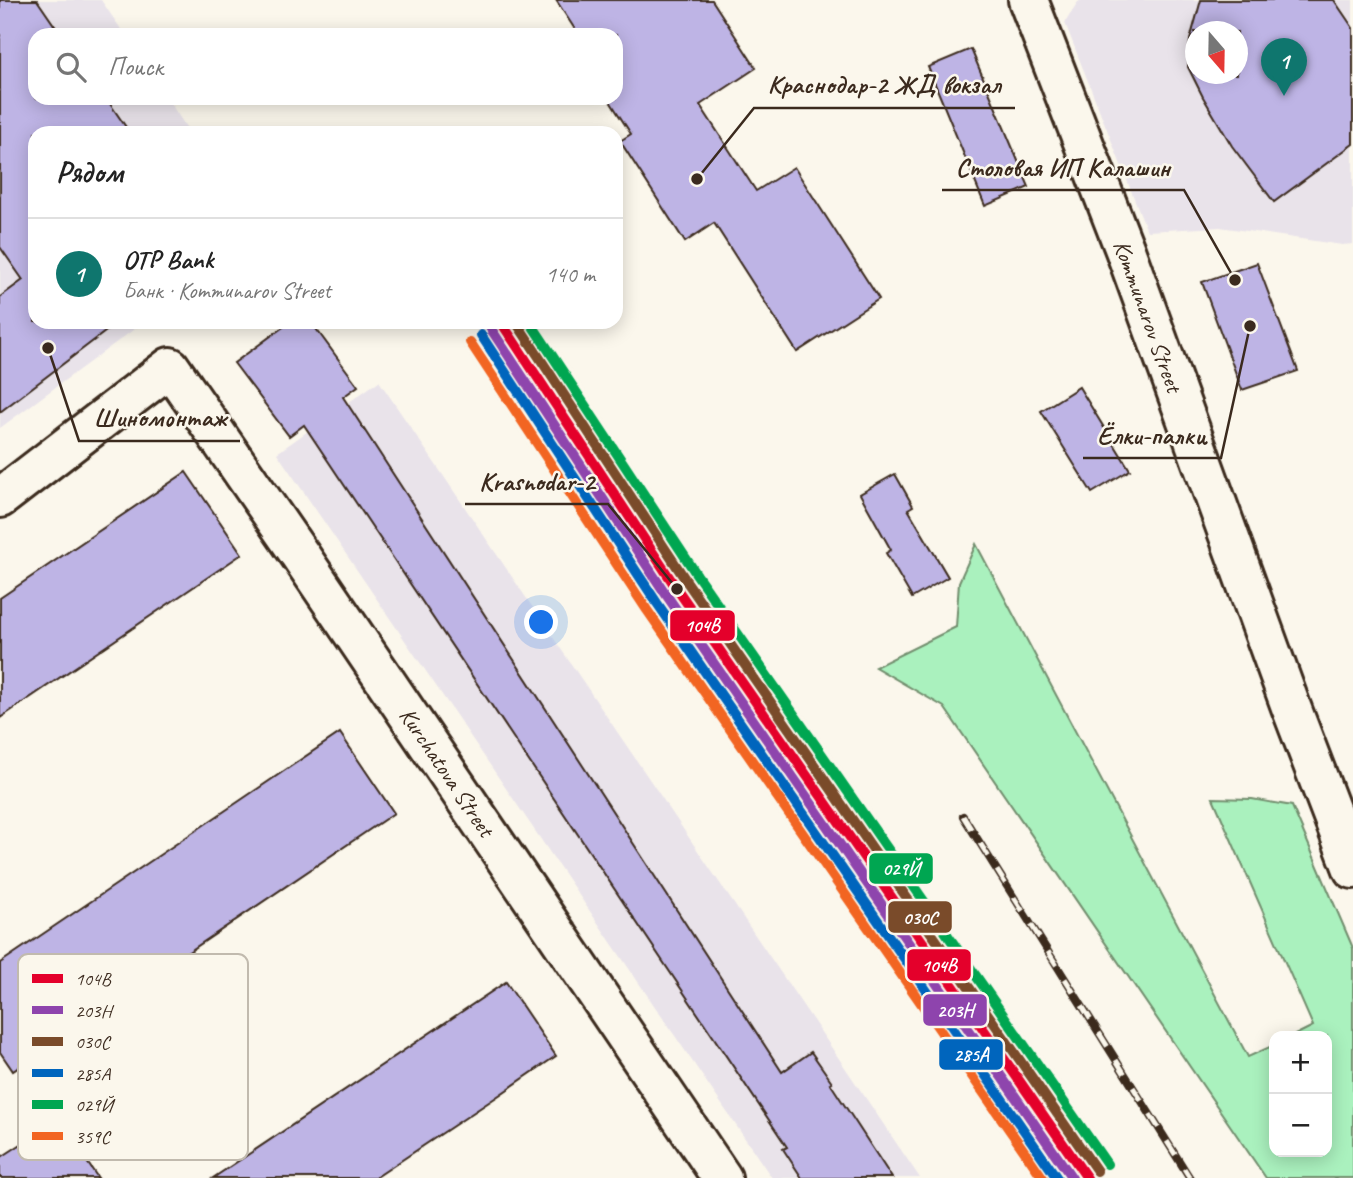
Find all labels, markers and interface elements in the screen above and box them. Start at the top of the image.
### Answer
north arrow [1185,21,1248,84]
search box [28,28,623,105]
pin: 1 [1261,38,1307,96]
icon: search [52,48,90,86]
text: Поиск [108,50,163,83]
callout: Краснодар-2 ЖД вокзал [754,61,1015,108]
text: Краснодар-2 ЖД вокзал [768,68,1002,101]
callout: Столовая ИП Калашин [942,143,1184,190]
text: Столовая ИП Калашин [956,151,1172,184]
text: Рядом [56,153,123,191]
street label: Kommunarov Street [1107,236,1190,398]
text: OTP Bank [123,243,213,276]
text: 1 [74,260,84,289]
text: 140 m [546,260,595,289]
text: Банк · Kommunarov Street [123,276,331,305]
callout: Шиномонтаж [79,394,240,441]
text: Шиномонтаж [94,401,229,434]
callout: Ёлки-палки [1083,411,1221,458]
text: Ёлки-палки [1097,419,1208,452]
callout: Krasnodar-2 [465,457,608,504]
text: Krasnodar-2 [479,465,597,498]
your location [524,605,558,639]
line badge: 104В [669,609,736,642]
text: 104В [684,614,722,638]
street label: Kurchatova Street [393,702,502,844]
line badge: 029Й [868,852,934,885]
text: 029Й [882,857,924,881]
line badge: 030C [887,900,953,934]
text: 030C [903,906,940,930]
line badge: 104В [906,948,972,982]
legend [18,954,248,1160]
text: 104В [921,954,959,978]
text: 104В [75,967,112,991]
line badge: 203Н [922,993,988,1027]
text: 203Н [75,999,115,1023]
text: 203Н [937,999,977,1023]
text: 030C [75,1030,112,1054]
map controls [1269,1031,1332,1157]
button: + [1269,1031,1332,1094]
line badge: 285А [938,1038,1004,1071]
text: 285А [953,1043,990,1067]
text: 285А [75,1062,112,1086]
text: 029Й [75,1093,116,1117]
button: − [1269,1094,1332,1157]
text: 359С [75,1125,112,1149]

